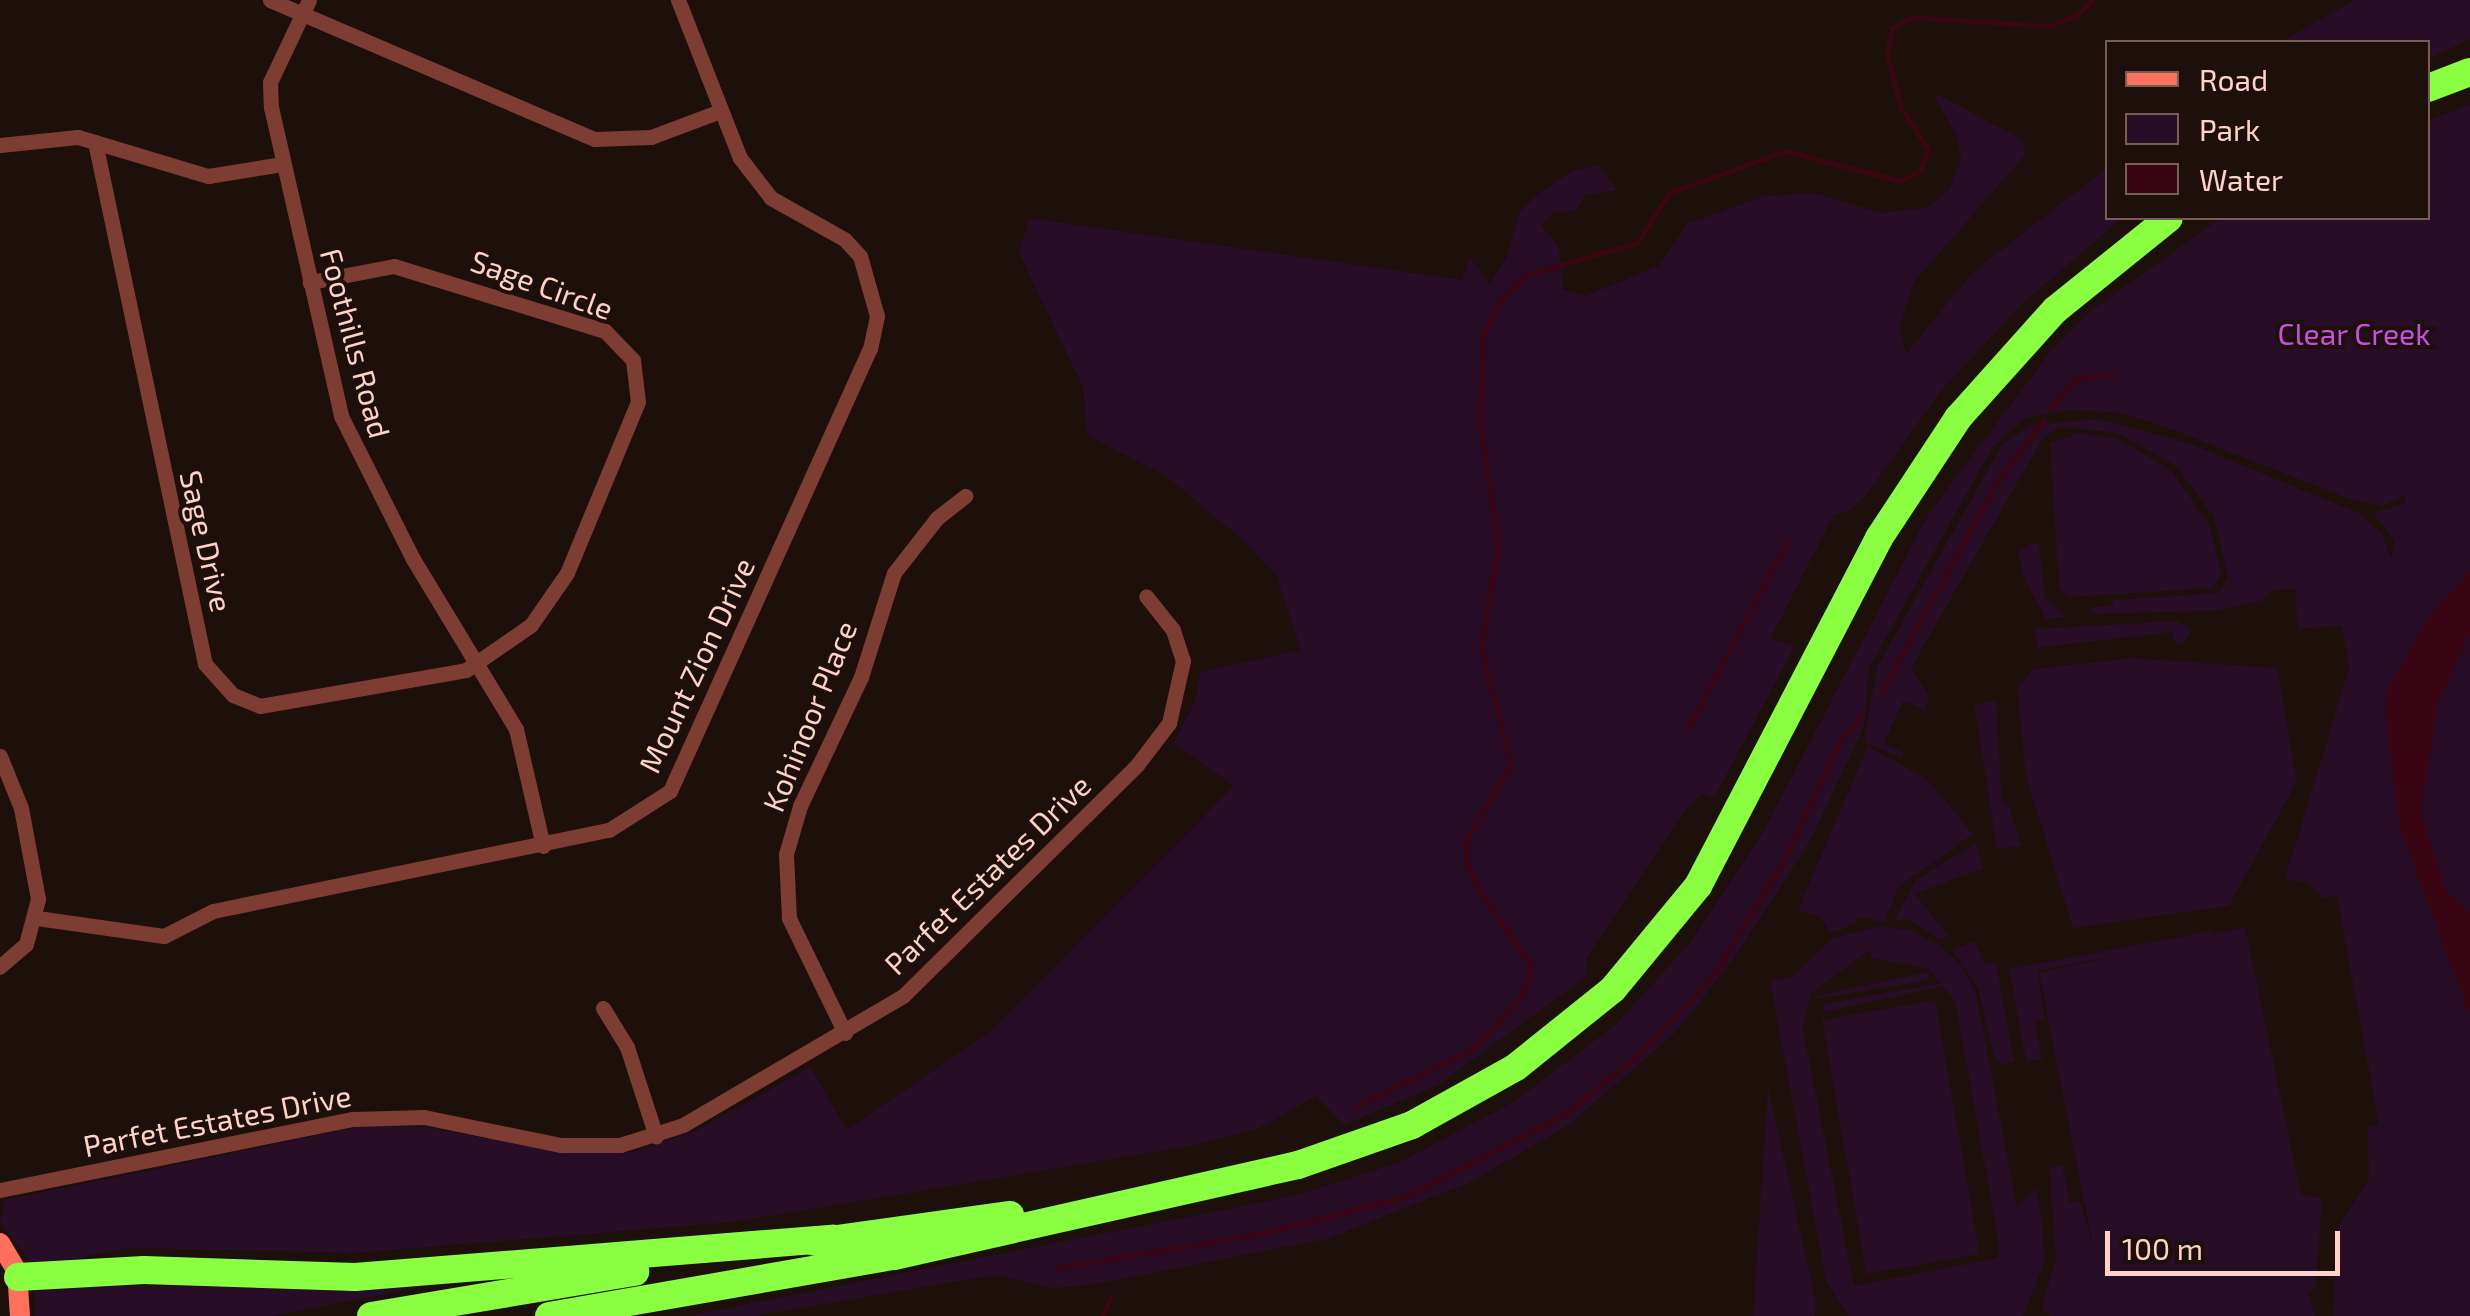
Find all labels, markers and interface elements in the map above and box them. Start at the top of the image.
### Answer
legend [2105,40,2430,220]
text: Road [2199,61,2268,97]
text: Park [2199,111,2260,147]
text: Water [2199,161,2283,197]
street label: Sage Circle [466,242,618,326]
street label: Foothills Road [313,244,399,442]
park label: Clear Creek [2277,315,2431,351]
street label: Sage Drive [173,467,241,615]
street label: Mount Zion Drive [630,552,762,778]
street label: Kohinoor Place [754,615,864,817]
street label: Parfet Estates Drive [877,767,1097,981]
street label: Parfet Estates Drive [80,1076,354,1164]
scale bar [2110,1211,2345,1273]
text: 100 m [2122,1230,2203,1266]

